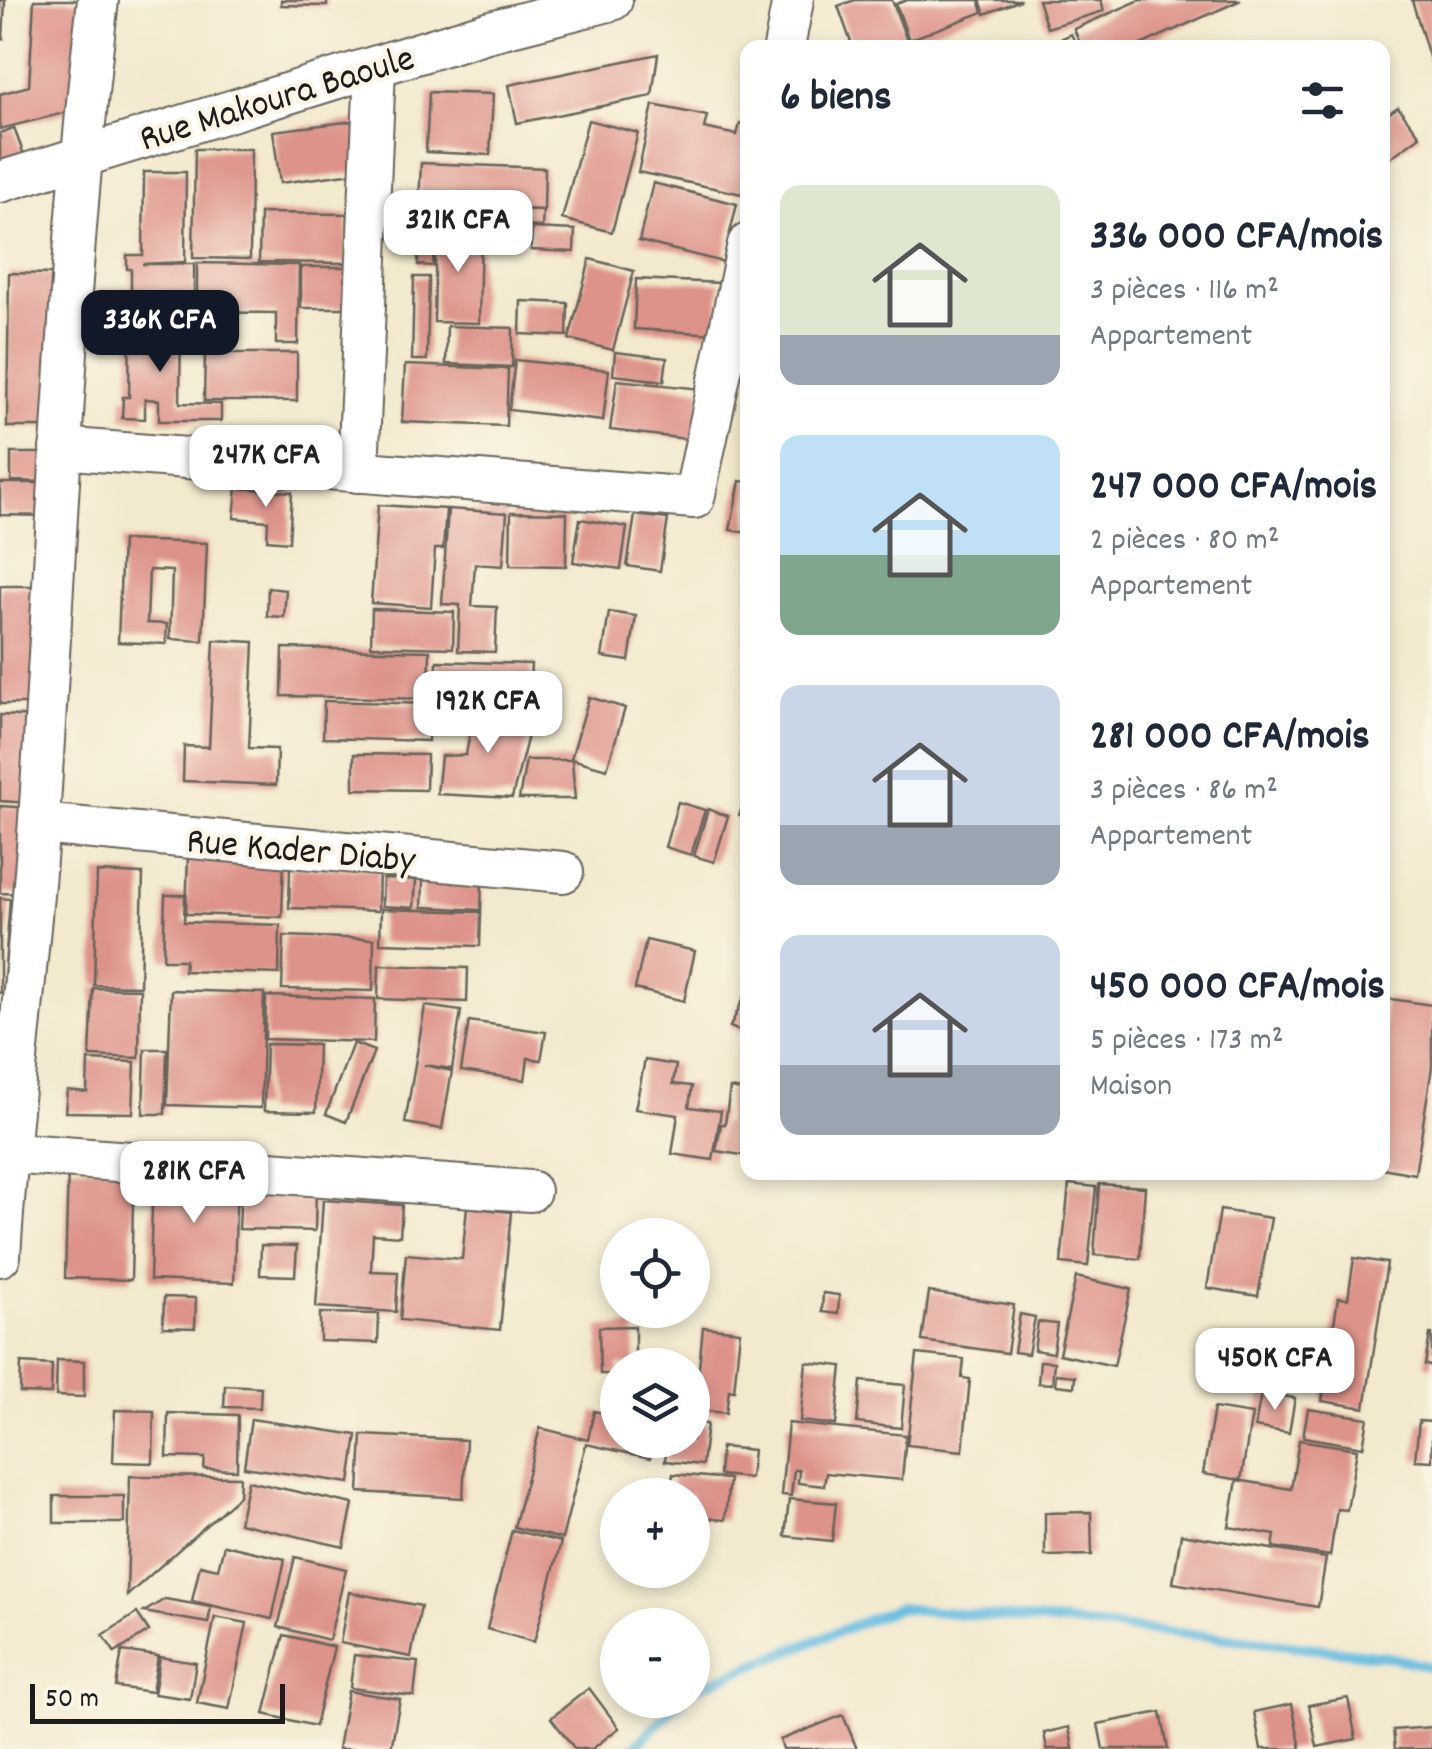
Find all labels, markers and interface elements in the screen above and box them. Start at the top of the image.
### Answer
street label: Rue Makoura Baoule [133,33,422,169]
text: 6 biens [780,70,892,130]
icon: filters [1295,73,1350,128]
pin: 321K CFA [355,190,561,275]
text: 321K CFA [406,199,510,245]
text: 336 000 CFA/mois [1090,209,1383,269]
icon: home [860,225,980,345]
text: 3 pièces · 116 m² [1090,269,1279,315]
pin: 336K CFA [57,290,263,375]
text: 336K CFA [103,299,217,345]
text: Appartement [1090,315,1252,361]
pin: 247K CFA [163,425,369,510]
text: 247K CFA [211,434,321,480]
text: 247 000 CFA/mois [1090,459,1377,519]
icon: home [860,475,980,595]
text: 2 pièces · 80 m² [1090,519,1279,565]
text: Appartement [1090,565,1252,611]
pin: 192K CFA [385,671,591,756]
text: 192K CFA [435,680,541,726]
text: 281 000 CFA/mois [1090,709,1370,769]
icon: home [860,725,980,845]
text: 3 pièces · 86 m² [1090,769,1278,815]
text: Appartement [1090,815,1252,861]
street label: Rue Kader Diaby [184,816,418,891]
text: 450 000 CFA/mois [1090,959,1385,1019]
icon: home [860,975,980,1095]
text: 5 pièces · 173 m² [1090,1019,1283,1065]
text: Maison [1090,1065,1172,1111]
pin: 281K CFA [91,1141,297,1226]
text: 281K CFA [142,1150,246,1196]
map controls [600,1218,710,1718]
button: locate [600,1218,710,1328]
pin: 450K CFA [1172,1328,1378,1413]
text: 450K CFA [1217,1337,1333,1383]
button: layers [600,1348,710,1458]
button: + [600,1478,710,1588]
button: − [600,1608,710,1718]
scale bar [30,1679,285,1724]
text: 50 m [45,1681,99,1721]

